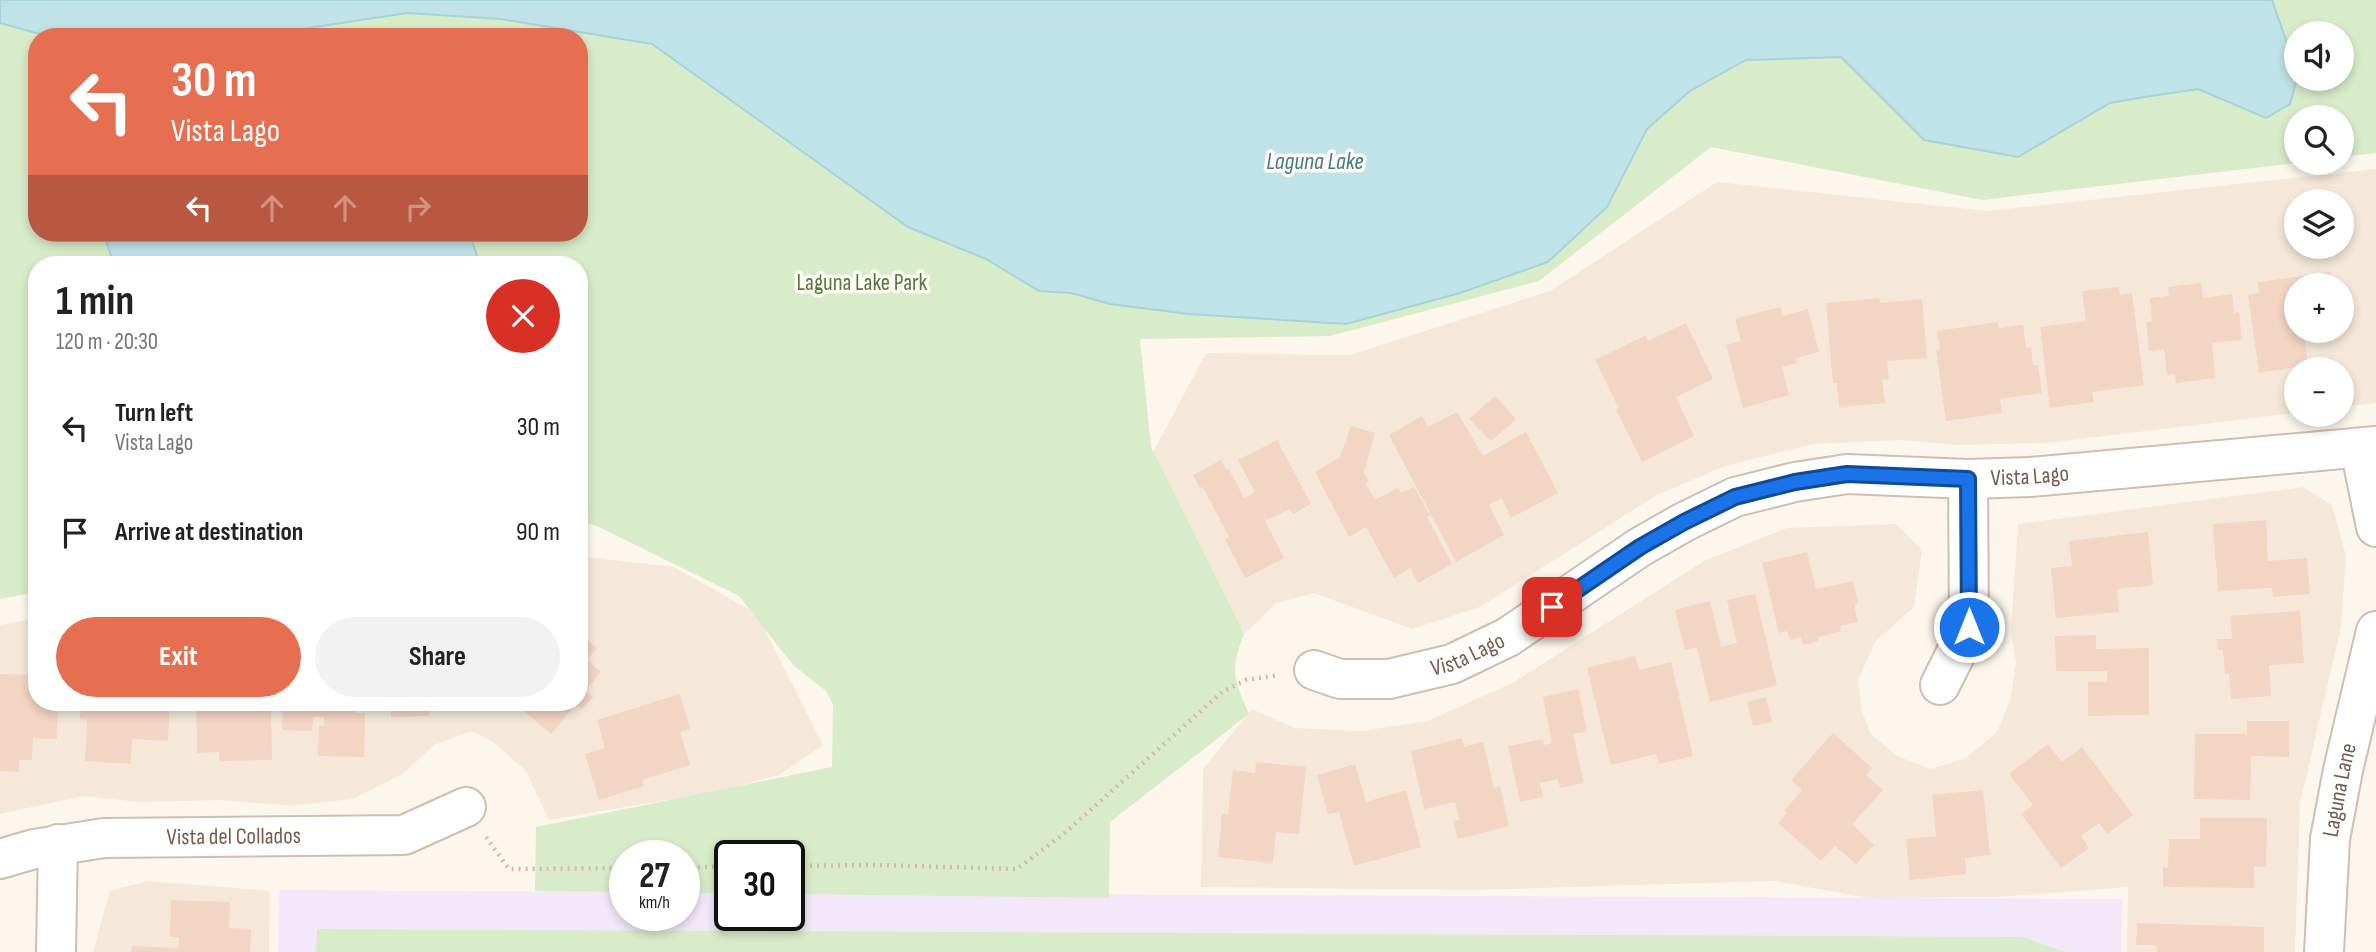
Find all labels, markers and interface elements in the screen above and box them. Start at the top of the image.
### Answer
map controls [2284,21,2354,427]
button: sound [2284,21,2354,91]
text: 30 m [171,52,256,111]
icon: left [56,56,147,147]
button: search [2284,105,2354,175]
text: Vista Lago [171,112,280,151]
water label: Laguna Lake [1266,147,1364,176]
icon: left [180,189,218,227]
icon: ahead [253,189,291,227]
icon: ahead [326,189,364,227]
icon: right [399,189,437,227]
button: layers [2284,189,2354,259]
park label: Laguna Lake Park [797,269,928,297]
button: + [2284,273,2354,343]
text: 1 min [56,276,134,327]
button: close [486,279,560,353]
text: 120 m · 20:30 [56,328,158,356]
button: − [2284,357,2354,427]
text: Turn left [115,398,193,429]
icon: left [56,409,94,447]
text: 30 m [517,412,560,443]
text: Vista Lago [115,429,193,457]
street label: Vista Lago [1990,460,2070,492]
icon: arrive [56,514,94,552]
text: Arrive at destination [115,517,303,548]
text: 90 m [516,517,560,548]
pin [1522,577,1582,637]
icon: arrive [1533,588,1571,626]
position arrow [1932,590,2006,664]
button: Exit [56,617,301,697]
button: Share [315,617,560,697]
street label: Vista Lago [1428,627,1509,683]
street label: Laguna Lane [2317,740,2363,839]
street label: Vista del Collados [166,822,301,851]
speed limit sign: 30 [714,840,805,931]
text: 27 [639,855,670,898]
text: km/h [639,892,670,913]

